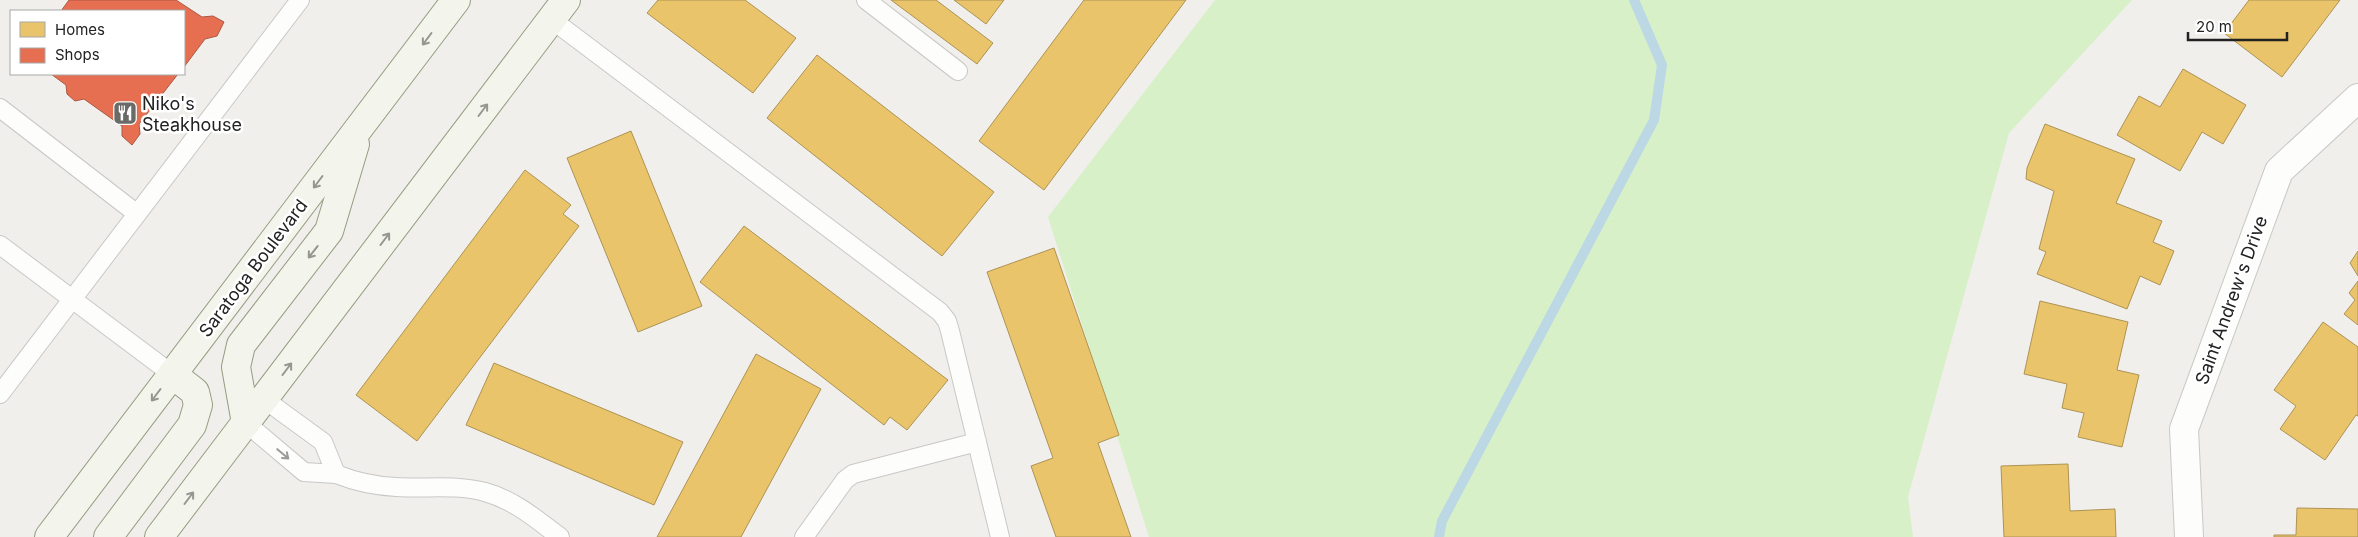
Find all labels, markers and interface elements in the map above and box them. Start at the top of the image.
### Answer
legend [10,10,185,75]
scale bar [2188,10,2287,42]
text: 20 m [2196,17,2232,36]
text: Homes [55,20,105,39]
one-way arrow [422,32,432,46]
text: Shops [55,45,100,64]
place label: Niko's Steakhouse [142,93,242,135]
restaurant icon: Niko's Steakhouse [112,100,138,126]
one-way arrow [478,103,488,117]
one-way arrow [313,175,323,189]
street label: Saratoga Boulevard [194,195,312,341]
street label: Saint Andrew's Drive [2191,213,2271,387]
one-way arrow [380,232,390,246]
one-way arrow [308,245,318,259]
one-way arrow [282,362,292,376]
one-way arrow [151,388,162,401]
one-way arrow [277,449,290,460]
one-way arrow [183,492,194,505]

